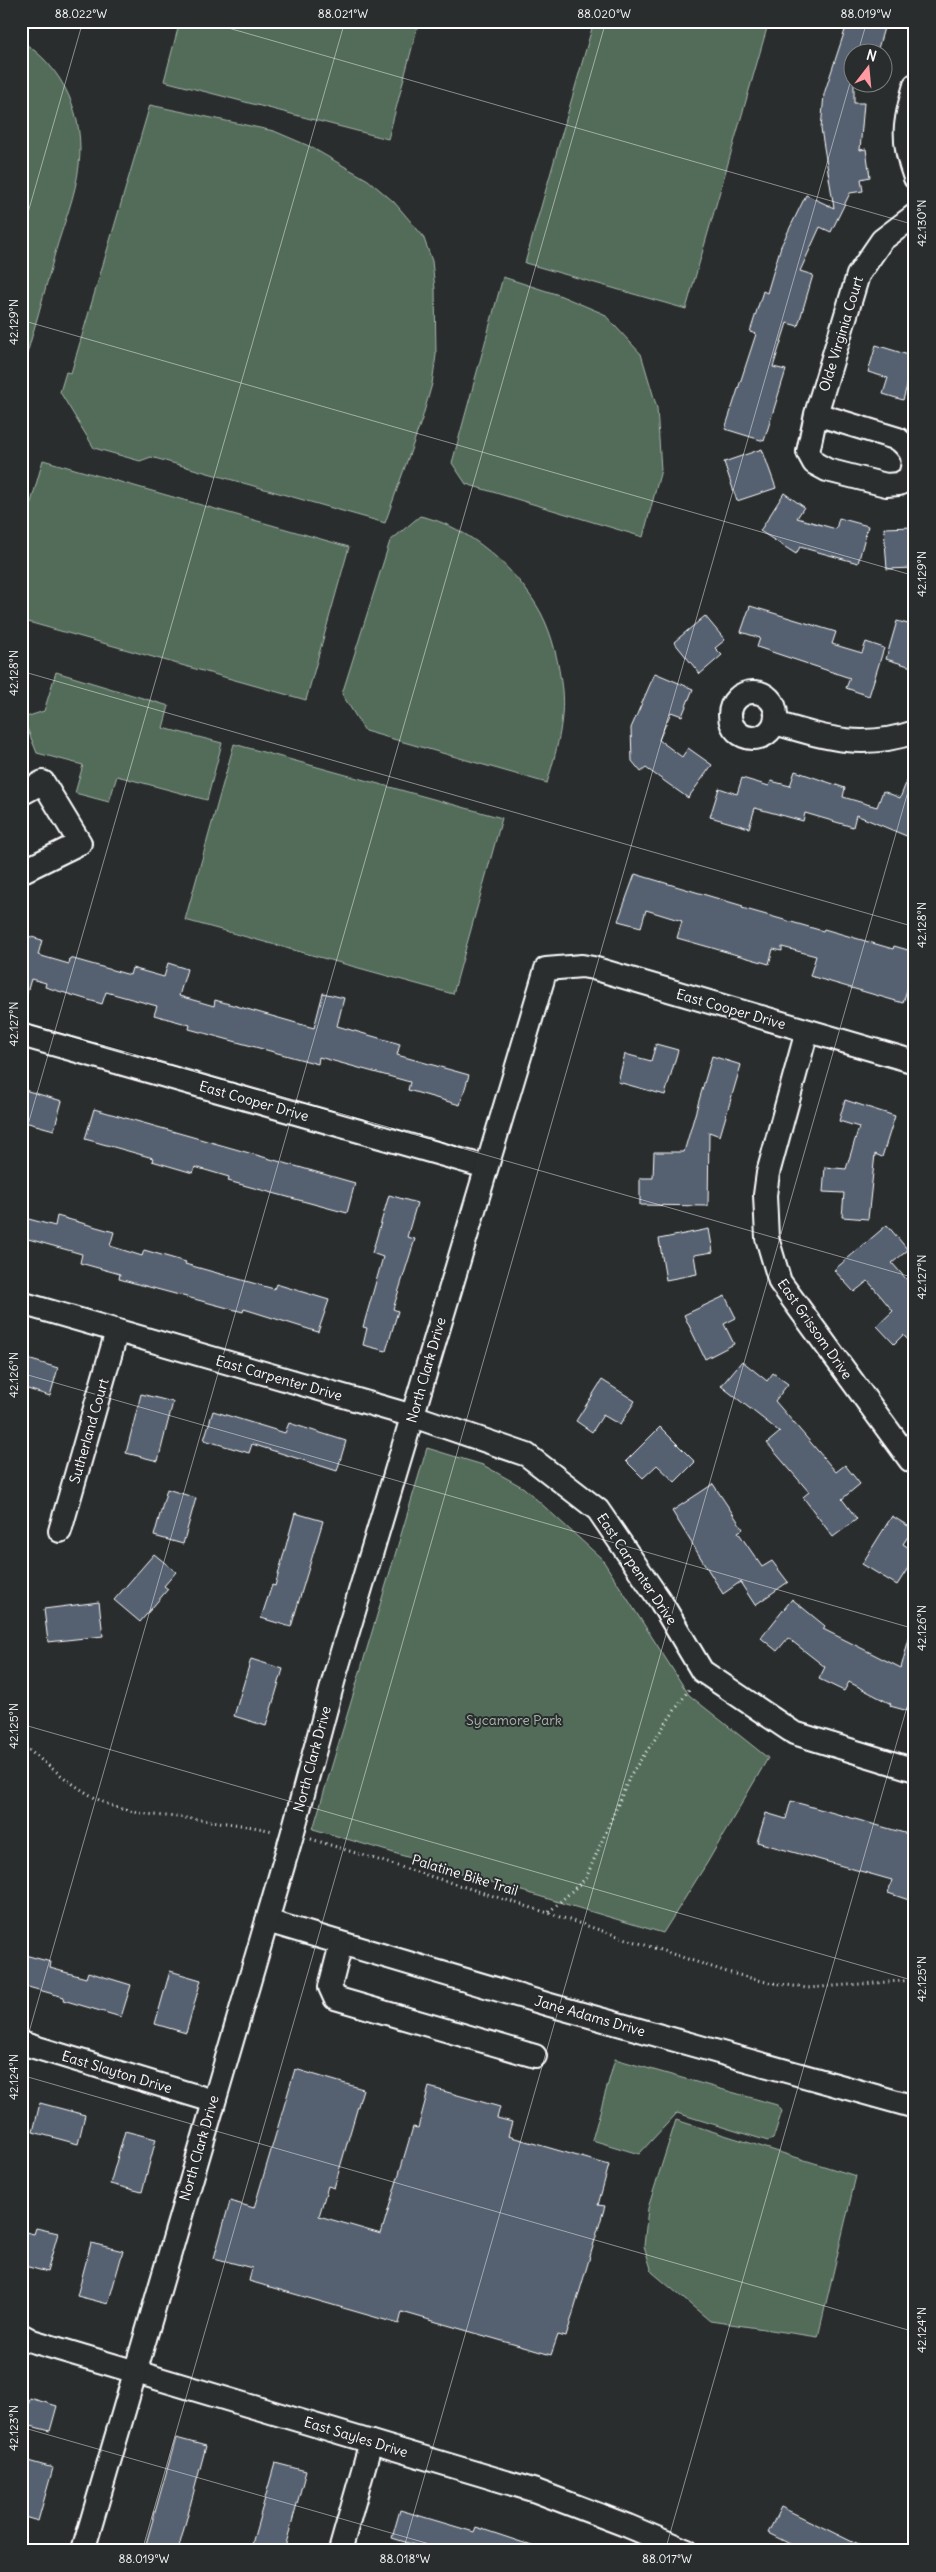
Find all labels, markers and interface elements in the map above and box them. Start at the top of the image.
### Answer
text: 88.022°W [55,6,107,21]
text: 88.021°W [318,6,368,21]
text: 88.020°W [577,6,631,21]
text: 88.019°W [841,6,891,21]
north arrow [844,42,894,92]
text: N [864,46,879,65]
text: 42.130°N [914,199,929,247]
street label: Olde Virginia Court [815,274,867,394]
text: 42.129°N [6,299,21,345]
text: 42.129°N [914,551,929,597]
text: 42.128°N [6,650,21,696]
text: 42.128°N [914,902,929,948]
street label: East Cooper Drive [674,985,788,1033]
text: 42.127°N [6,1001,21,1047]
street label: East Cooper Drive [197,1077,311,1125]
text: 42.127°N [914,1254,929,1300]
street label: East Grissom Drive [774,1275,856,1383]
street label: North Clark Drive [402,1315,450,1425]
street label: East Carpenter Drive [214,1351,344,1405]
text: 42.126°N [6,1352,21,1398]
street label: Sutherland Court [65,1376,113,1486]
street label: East Carpenter Drive [593,1510,681,1628]
text: 42.126°N [914,1605,929,1651]
text: 42.125°N [6,1703,21,1749]
street label: North Clark Drive [289,1704,335,1814]
park label: Sycamore Park [466,1711,562,1729]
street label: Palatine Bike Trail [410,1850,520,1900]
text: 42.125°N [914,1956,929,2002]
street label: Jane Adams Drive [533,1992,647,2040]
street label: East Slayton Drive [60,2047,174,2097]
text: 42.124°N [6,2054,21,2100]
street label: North Clark Drive [175,2093,223,2203]
text: 42.124°N [914,2307,929,2353]
text: 42.123°N [6,2405,21,2451]
street label: East Sayles Drive [302,2413,410,2461]
text: 88.019°W [119,2551,169,2566]
text: 88.018°W [380,2551,430,2566]
text: 88.017°W [642,2551,692,2566]

